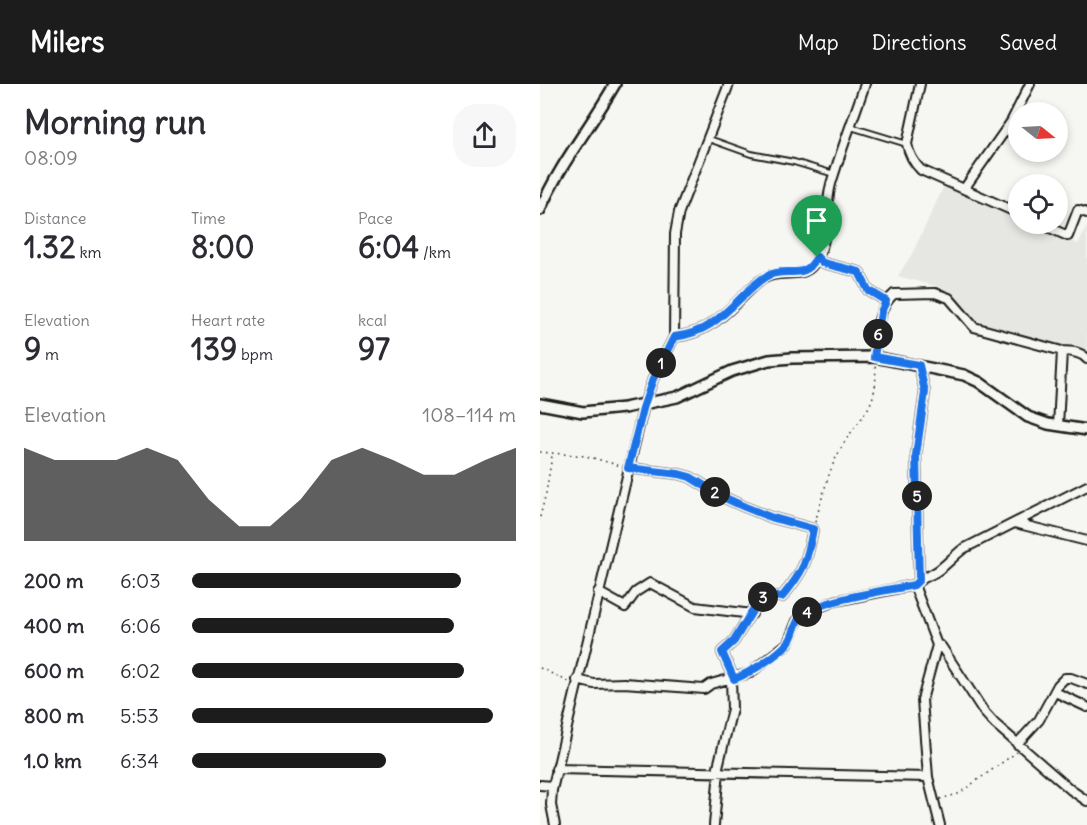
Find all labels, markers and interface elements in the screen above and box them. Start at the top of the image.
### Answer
text: Milers [30,24,104,60]
text: Map [798,29,839,56]
text: Directions [872,29,966,56]
text: Saved [999,29,1057,56]
text: Morning run [24,101,206,143]
north arrow [1008,102,1068,162]
map controls [1008,102,1068,234]
button: share [453,104,516,167]
text: 08:09 [24,145,78,170]
button: locate [1008,174,1068,234]
pin [791,195,842,257]
icon: arrive [800,204,833,237]
text: Distance [24,208,86,228]
text: Time [191,208,226,228]
text: Pace [358,208,393,228]
text: 1.32 [24,228,76,266]
text: 8:00 [191,228,255,266]
text: 6:04 [358,228,419,266]
text: km [76,242,102,262]
text: /km [419,242,451,262]
text: Elevation [24,310,90,330]
text: Heart rate [191,310,265,330]
text: kcal [358,310,387,330]
pin: 6 [863,319,893,349]
text: 6 [873,324,883,344]
text: 9 [24,330,41,368]
text: 139 [191,330,237,368]
text: 97 [358,330,390,368]
text: m [41,344,59,364]
text: bpm [237,344,273,364]
pin: 1 [646,348,676,378]
text: 1 [658,353,664,373]
text: Elevation [24,402,106,427]
text: 108–114 m [422,402,516,427]
pin: 2 [700,477,730,507]
pin: 5 [902,481,932,511]
text: 2 [711,482,719,502]
text: 5 [912,486,922,506]
text: 200 m [24,568,84,593]
text: 6:03 [120,568,161,593]
pin: 3 [748,582,778,612]
text: 3 [758,587,768,607]
pin: 4 [792,597,822,627]
text: 4 [802,602,812,622]
text: 400 m [24,613,84,638]
text: 6:06 [120,613,161,638]
text: 600 m [24,658,84,683]
text: 6:02 [120,658,160,683]
text: 800 m [24,703,84,728]
text: 5:53 [120,703,159,728]
text: 1.0 km [24,748,82,773]
text: 6:34 [120,748,159,773]

